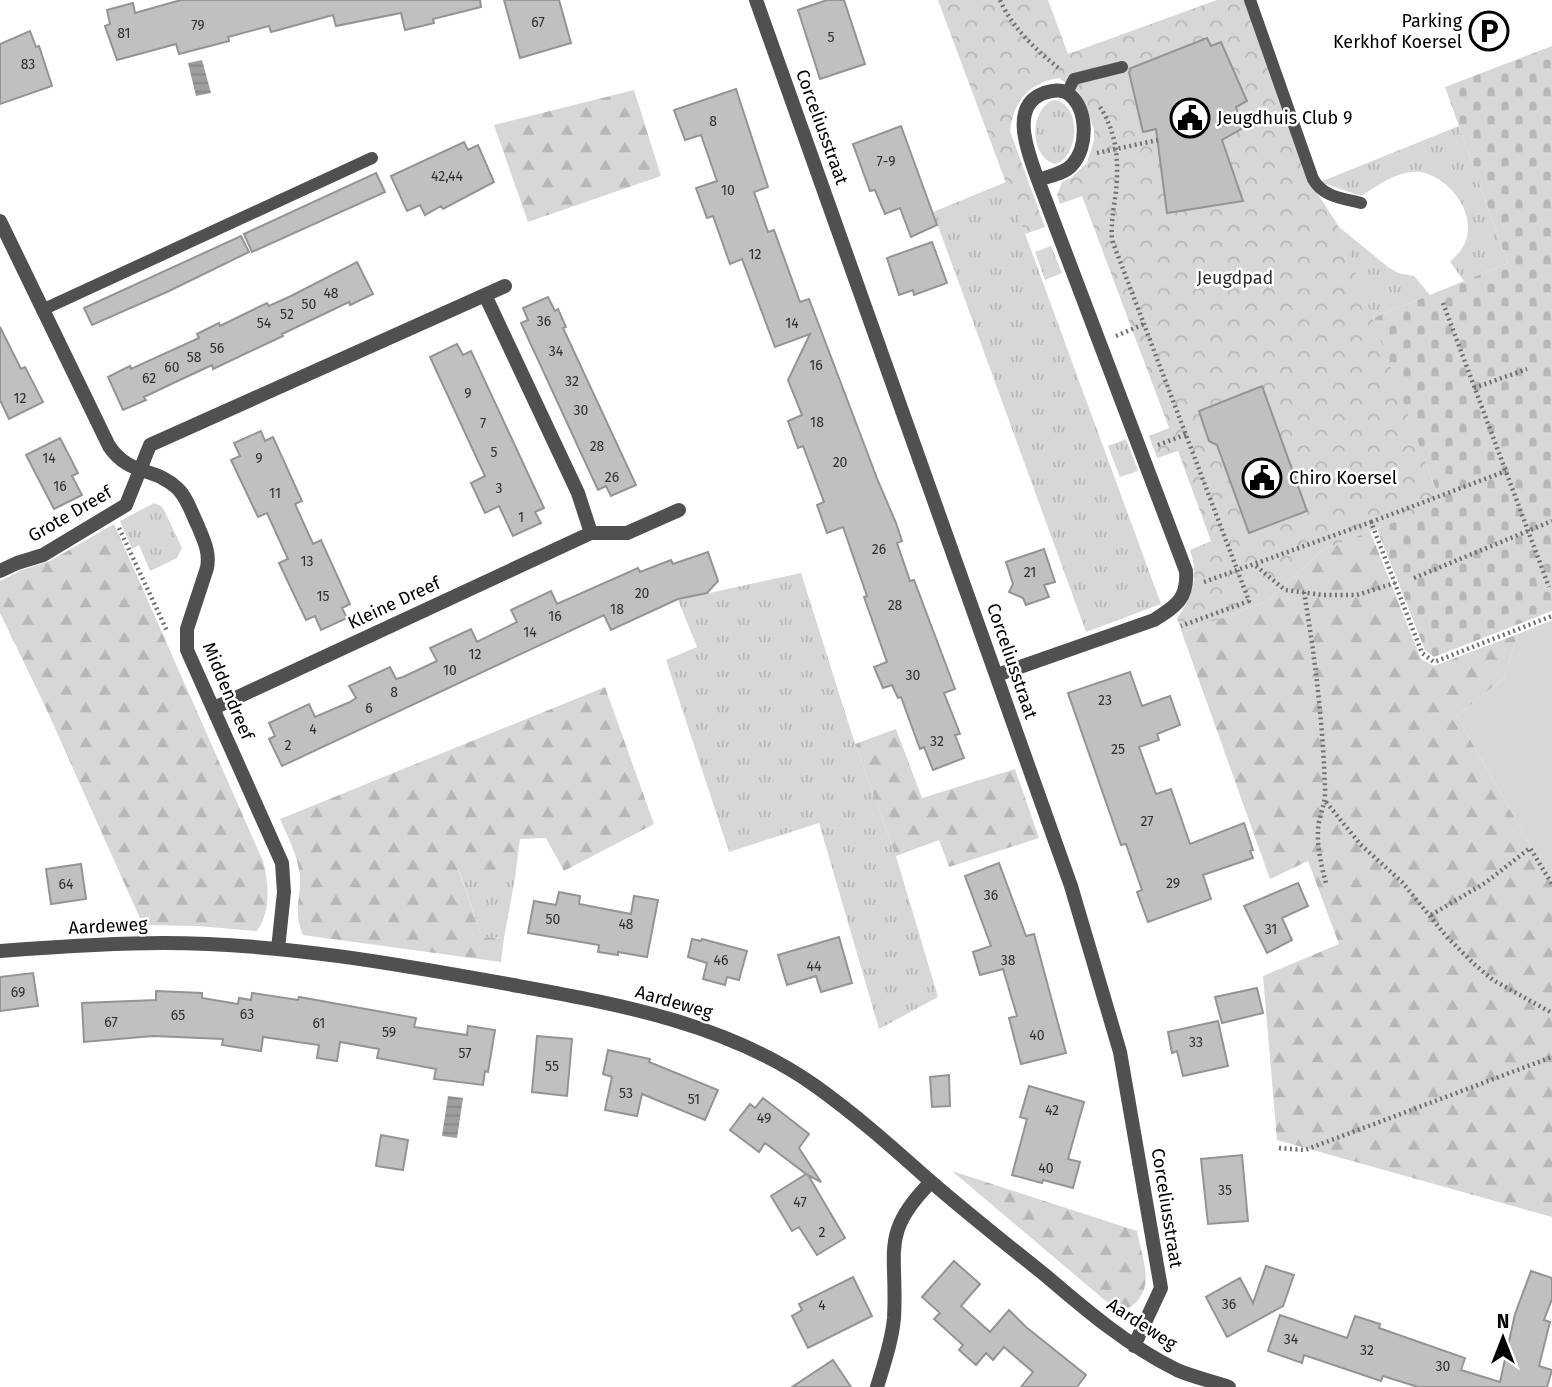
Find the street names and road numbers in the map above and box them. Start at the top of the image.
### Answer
street label: Corceliusstraat [791,66,853,188]
street label: Grote Dreef [24,480,117,547]
street label: Kleine Dreef [344,571,445,634]
street label: Corceliusstraat [982,600,1042,722]
street label: Middendreef [198,639,259,745]
street label: Aardeweg [68,913,149,939]
street label: Aardeweg [633,981,716,1024]
street label: Corceliusstraat [1147,1147,1187,1270]
street label: Aardeweg [1103,1293,1182,1355]

